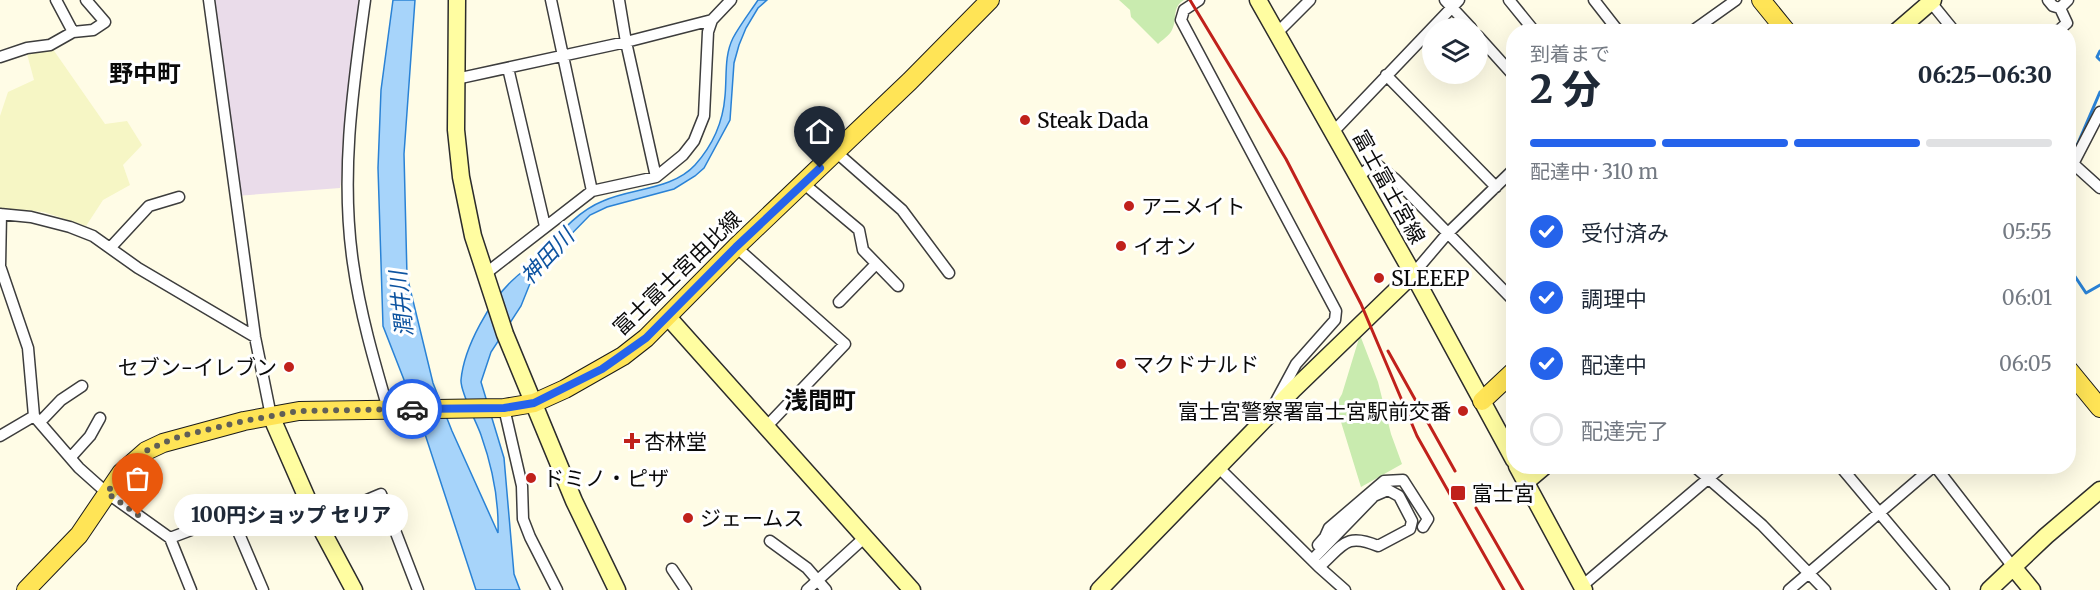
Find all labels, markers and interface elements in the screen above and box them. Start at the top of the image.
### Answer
map controls [1422,18,1488,84]
button: layers [1422,18,1488,84]
text: 到着まで [1530,41,1610,66]
district label: 野中町 [109,58,181,89]
text: 06:25–06:30 [1918,61,2052,89]
text: 2 分 [1530,65,1601,114]
pin [794,106,845,168]
place label: Steak Dada [1037,107,1149,134]
marker: Steak Dada [1018,113,1032,127]
icon: home [803,115,836,148]
street label: 富士富士宮線 [1347,125,1431,249]
text: 配達中 · 310 m [1530,159,1658,184]
place label: アニメイト [1141,193,1246,220]
marker: アニメイト [1122,199,1136,213]
street label: 富士富士宮由比線 [607,205,747,341]
icon: check [1530,215,1563,248]
text: 受付済み [1581,219,1669,247]
text: 05:55 [2002,219,2052,244]
water label: 神田川 [514,221,581,290]
place label: イオン [1133,233,1196,260]
marker: イオン [1114,239,1128,253]
place label: SLEEEP [1391,265,1470,292]
water label: 潤井川 [383,268,418,338]
marker: SLEEEP [1372,271,1386,285]
icon: check [1530,281,1563,314]
text: 調理中 [1581,285,1647,313]
text: 06:01 [2002,285,2052,310]
icon: check [1530,347,1563,380]
place label: マクドナルド [1133,351,1259,378]
text: 配達中 [1581,351,1647,379]
text: 06:05 [1999,351,2052,376]
place label: セブン-イレブン [118,354,277,381]
marker: マクドナルド [1114,357,1128,371]
marker: セブン-イレブン [282,360,296,374]
courier [382,379,442,439]
district label: 浅間町 [784,385,856,416]
icon: car [396,393,429,426]
place label: 富士宮警察署富士宮駅前交番 [1178,398,1451,425]
marker: 富士宮警察署富士宮駅前交番 [1456,404,1470,418]
text: 配達完了 [1581,417,1669,445]
place label: 杏林堂 [644,428,707,455]
marker: 杏林堂 [625,434,639,448]
pin [112,453,163,515]
icon: bag [121,462,154,495]
place label: ドミノ・ピザ [543,465,669,492]
marker: ドミノ・ピザ [524,471,538,485]
place label: 富士宮 [1472,480,1535,507]
marker: 富士宮 [1449,484,1467,502]
callout: 100円ショップ セリア [174,494,408,536]
text: 100円ショップ セリア [191,502,391,527]
place label: ジェームス [700,505,804,532]
marker: ジェームス [681,511,695,525]

